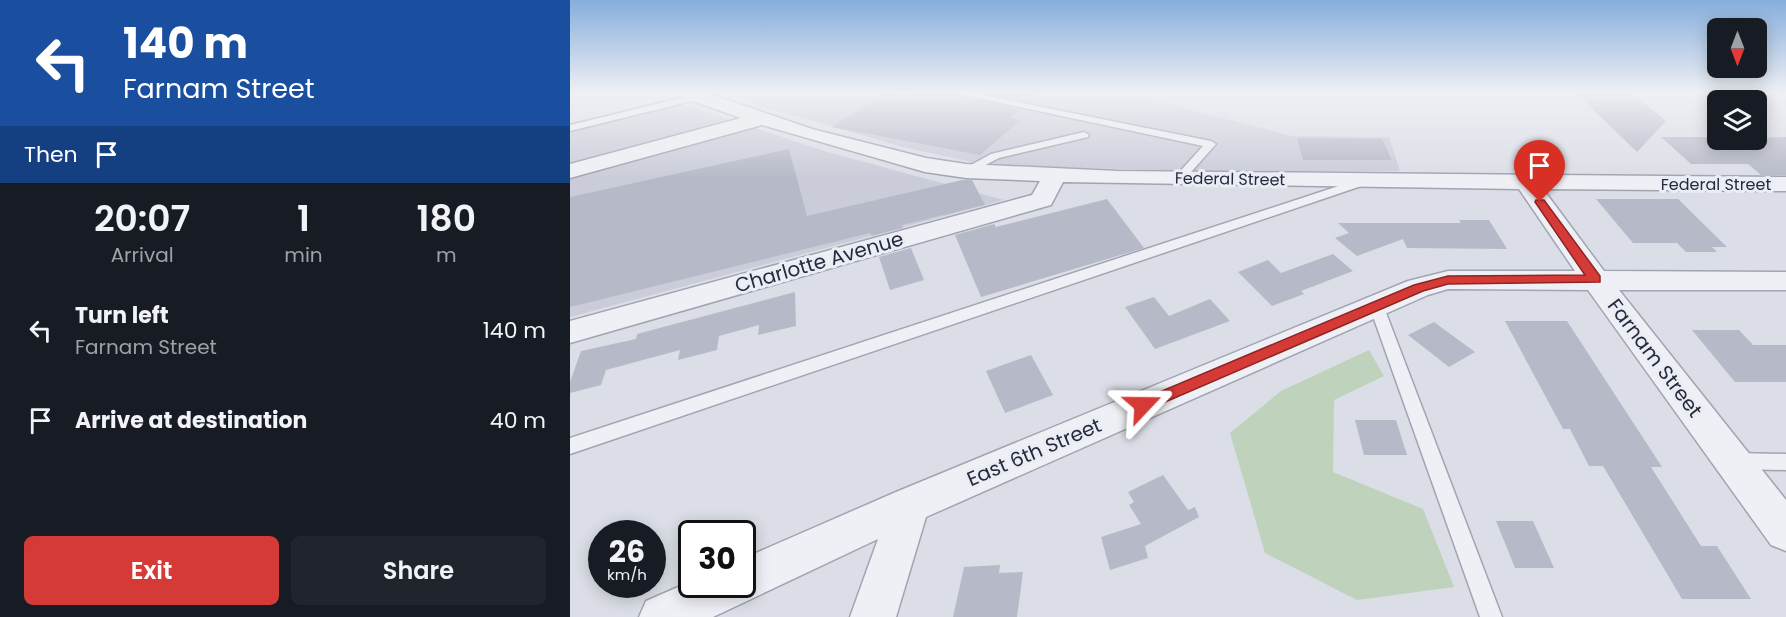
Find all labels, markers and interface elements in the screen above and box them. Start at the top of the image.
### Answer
text: 140 m [123,14,248,73]
north arrow [1707,18,1767,78]
map controls [1707,18,1767,150]
icon: left [24,24,102,102]
text: Farnam Street [123,70,315,107]
button: layers [1707,90,1767,150]
icon: arrive [90,138,123,171]
text: Then [24,139,78,170]
pin [1514,140,1565,202]
icon: arrive [1523,149,1556,182]
street label: Federal Street [1175,167,1286,191]
street label: Federal Street [1661,173,1771,196]
text: 20:07 [94,193,190,244]
text: 1 [297,193,310,244]
text: 180 [417,193,476,244]
street label: Charlotte Avenue [731,225,907,299]
text: Arrival [111,241,174,269]
text: min [284,241,323,269]
text: m [436,241,457,269]
street label: Farnam Street [1601,293,1709,423]
text: Turn left [75,300,169,331]
icon: left [24,314,57,347]
text: 140 m [483,315,546,346]
text: Farnam Street [75,333,217,361]
position arrow [1111,373,1175,437]
icon: arrive [24,404,57,437]
text: Arrive at destination [75,405,307,436]
text: 40 m [490,405,546,436]
street label: East 6th Street [962,411,1106,493]
speed limit sign: 30 [678,520,756,598]
text: 26 [609,530,645,573]
button: Exit [24,536,279,605]
button: Share [291,536,546,605]
text: km/h [607,564,647,585]

